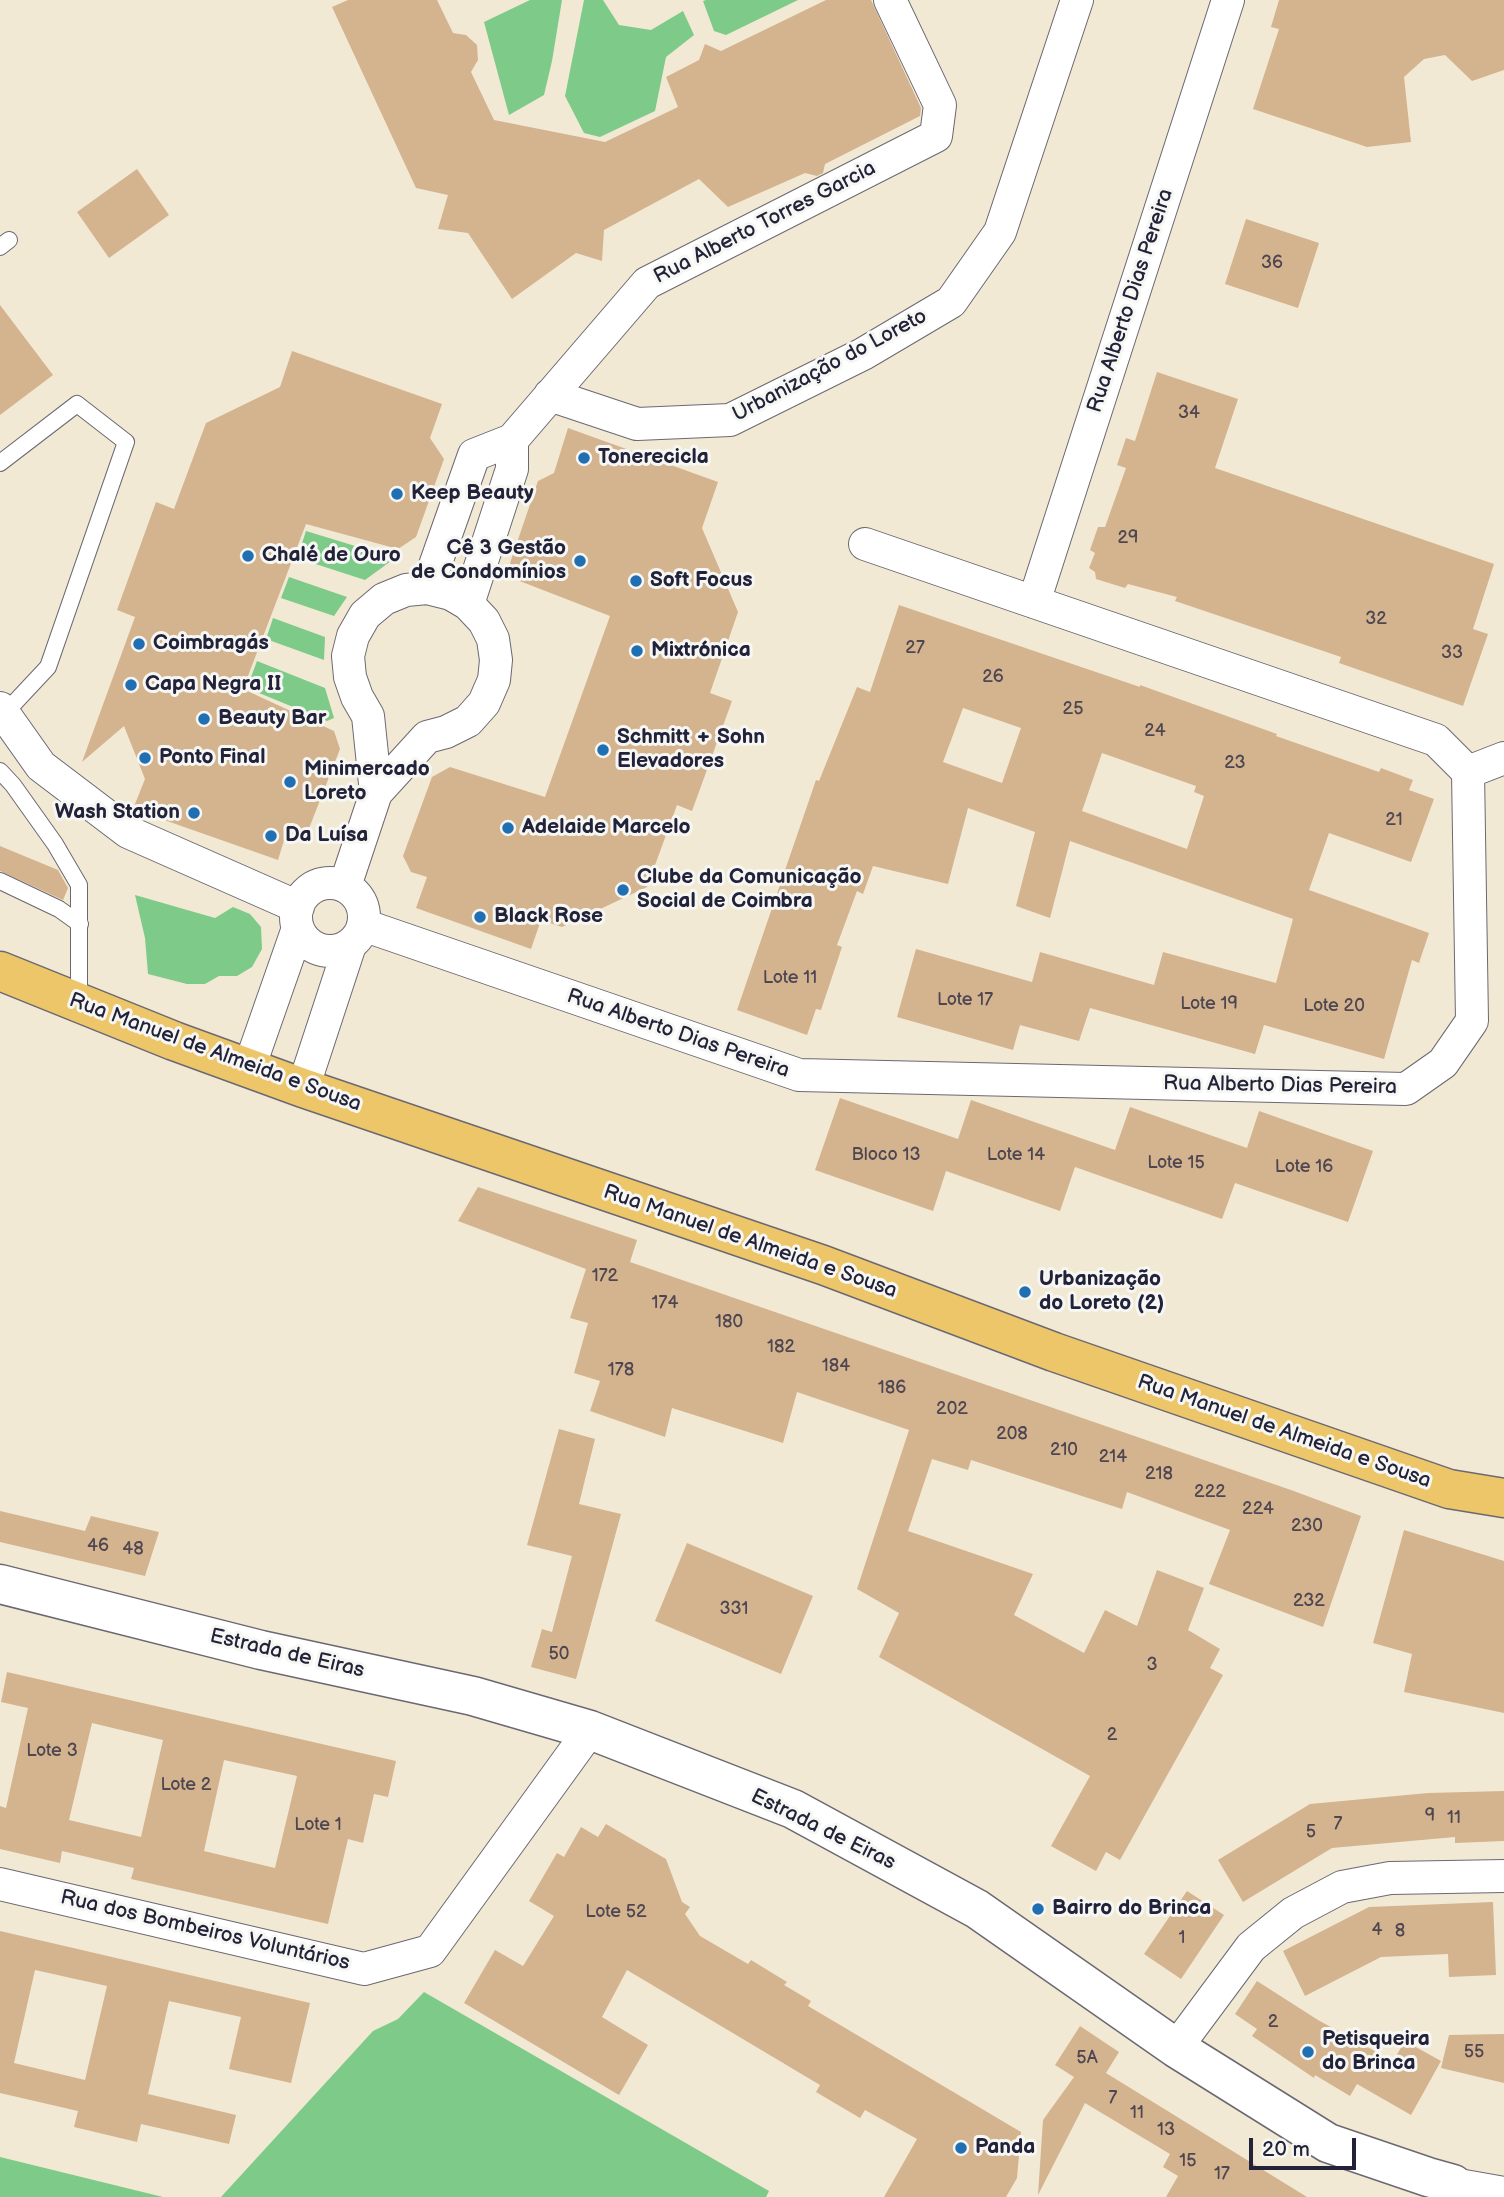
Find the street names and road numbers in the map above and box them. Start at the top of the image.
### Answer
street label: Rua Alberto Torres Garcia [650,156,880,290]
street label: Rua Alberto Dias Pereira [1083,186,1179,416]
street label: Urbanização do Loreto [729,304,931,428]
street label: Rua Alberto Dias Pereira [563,984,793,1084]
street label: Rua Manuel de Almeida e Sousa [66,988,364,1118]
street label: Rua Alberto Dias Pereira [1163,1071,1397,1101]
street label: Rua Manuel de Almeida e Sousa [600,1180,900,1304]
street label: Rua Manuel de Almeida e Sousa [1134,1370,1434,1494]
street label: Estrada de Eiras [207,1624,367,1684]
street label: Estrada de Eiras [747,1784,899,1876]
street label: Rua dos Bombeiros Voluntários [58,1885,352,1977]

